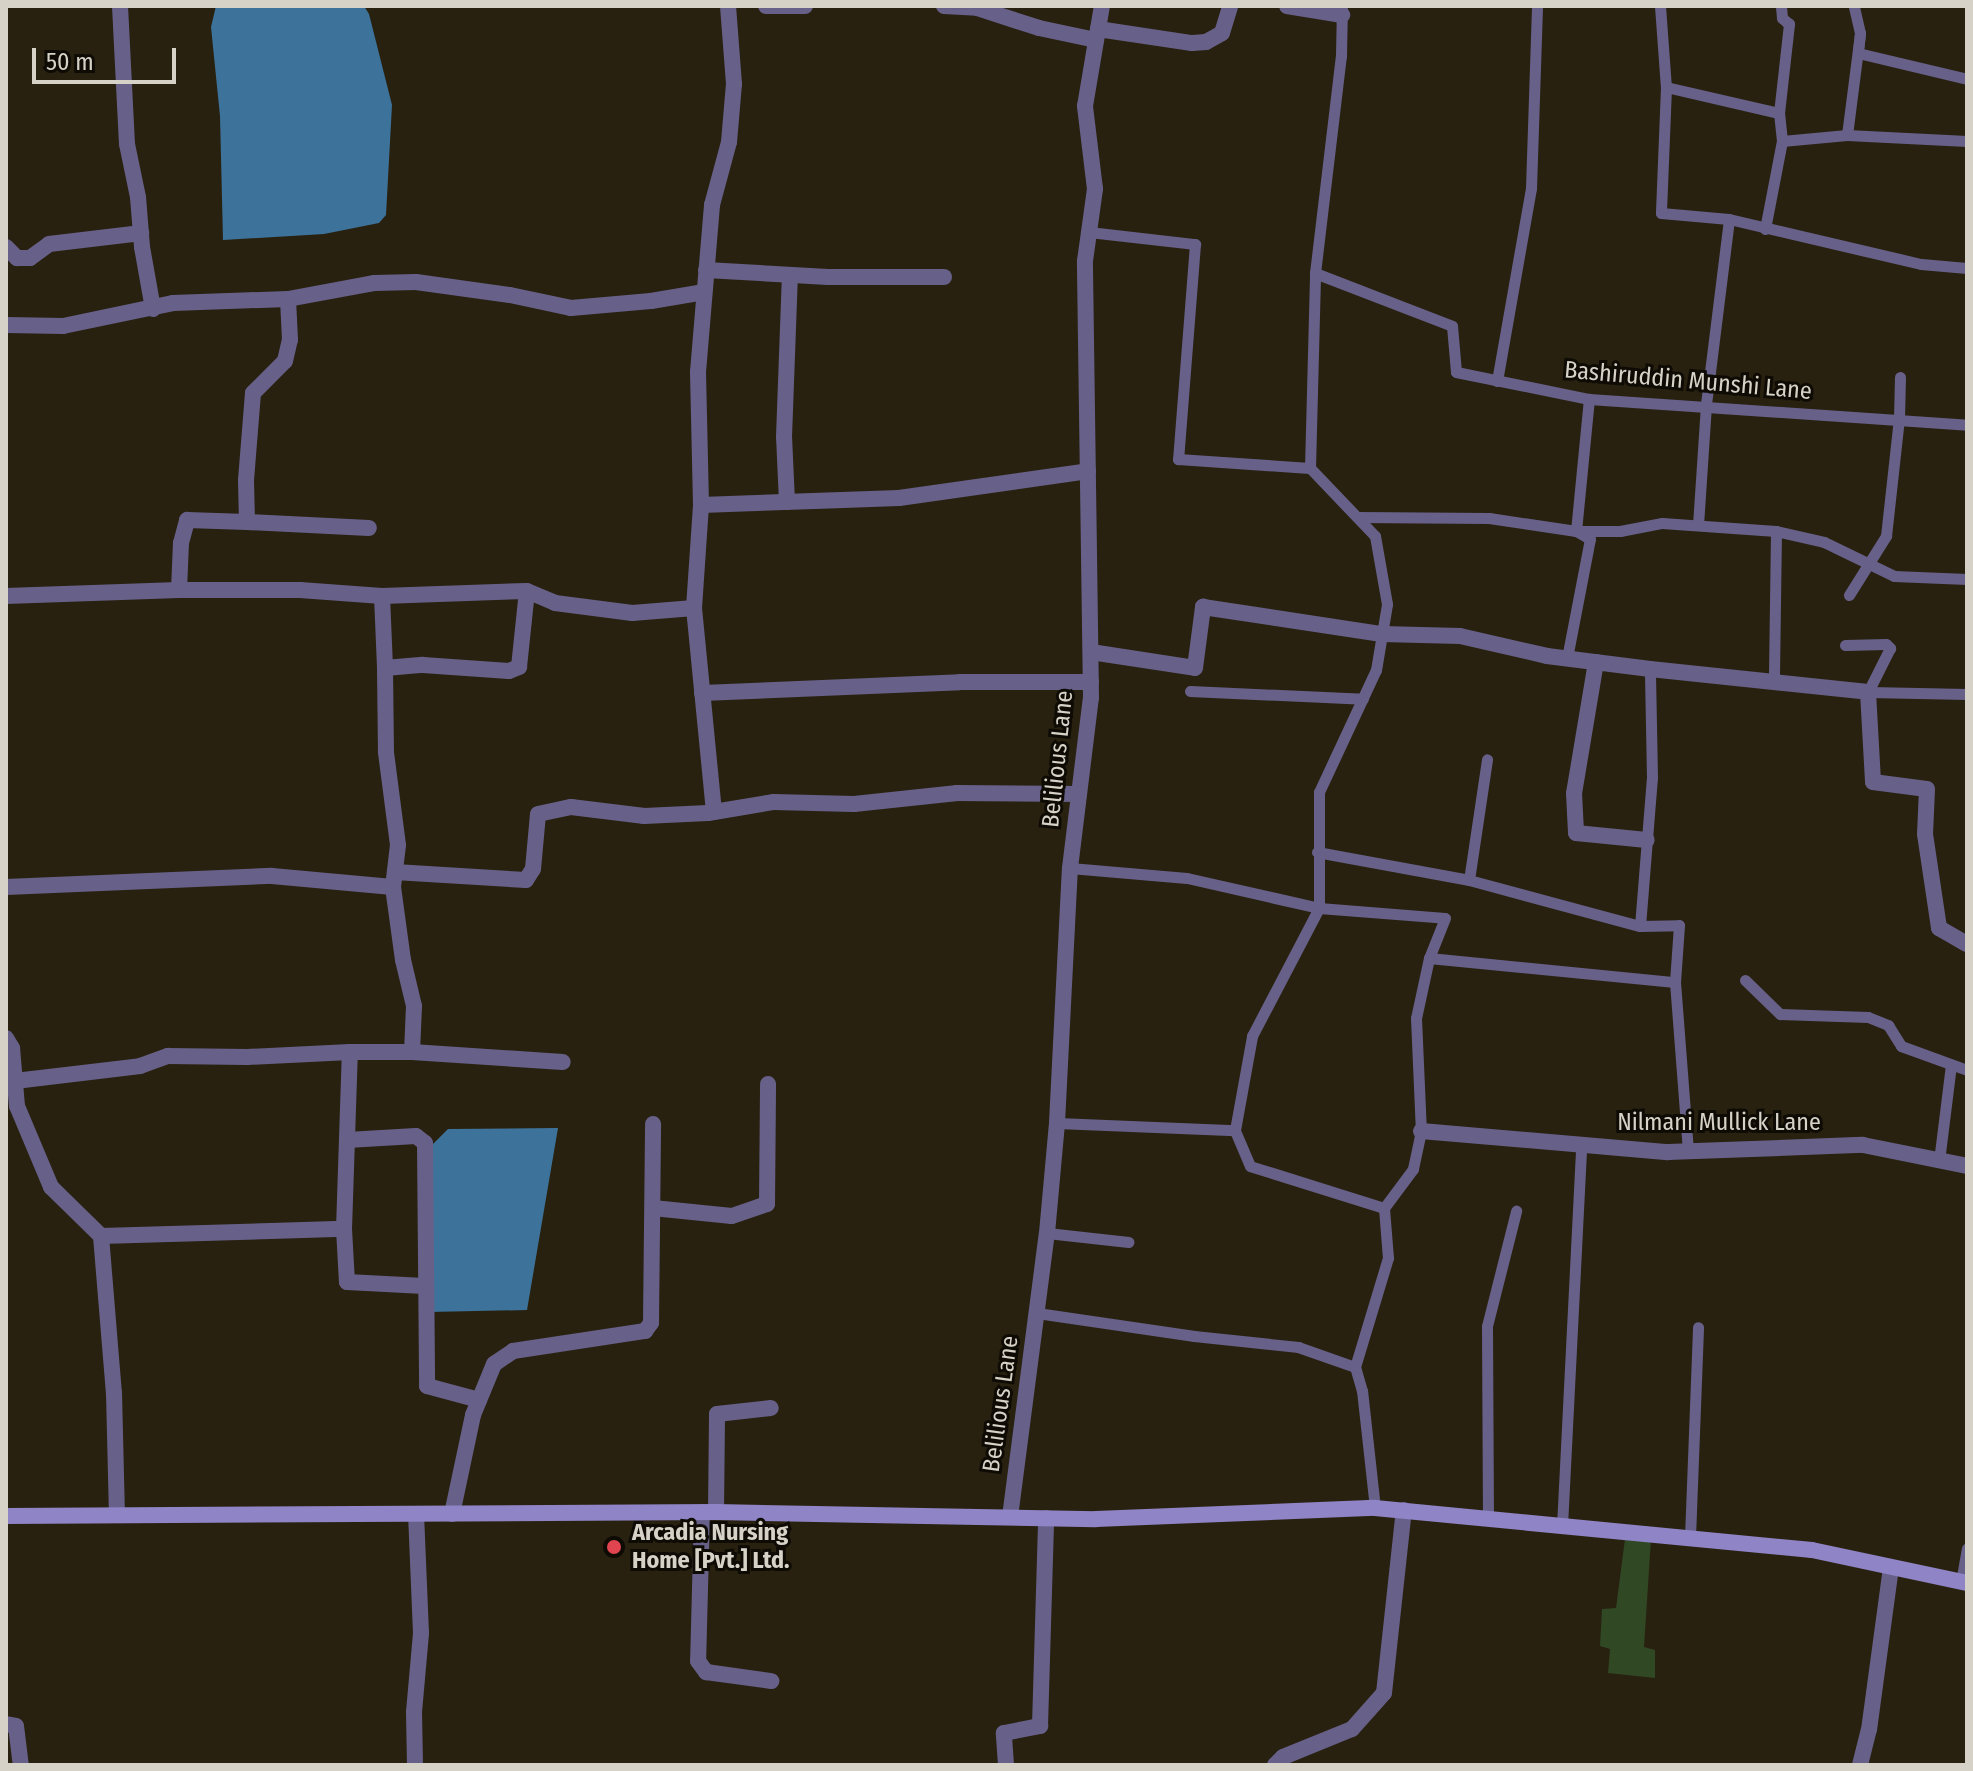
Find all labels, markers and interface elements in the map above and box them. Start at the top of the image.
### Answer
scale bar [36,32,180,82]
text: 50 m [46,48,94,76]
street label: Bashiruddin Munshi Lane [1563,356,1813,406]
street label: Belilious Lane [1036,689,1080,829]
street label: Nilmani Mullick Lane [1617,1109,1821,1137]
street label: Belilious Lane [977,1334,1025,1474]
place label: Arcadia Nursing Home [Pvt.] Ltd. [632,1519,790,1575]
marker: Arcadia Nursing Home [Pvt.] Ltd. [603,1536,625,1558]

